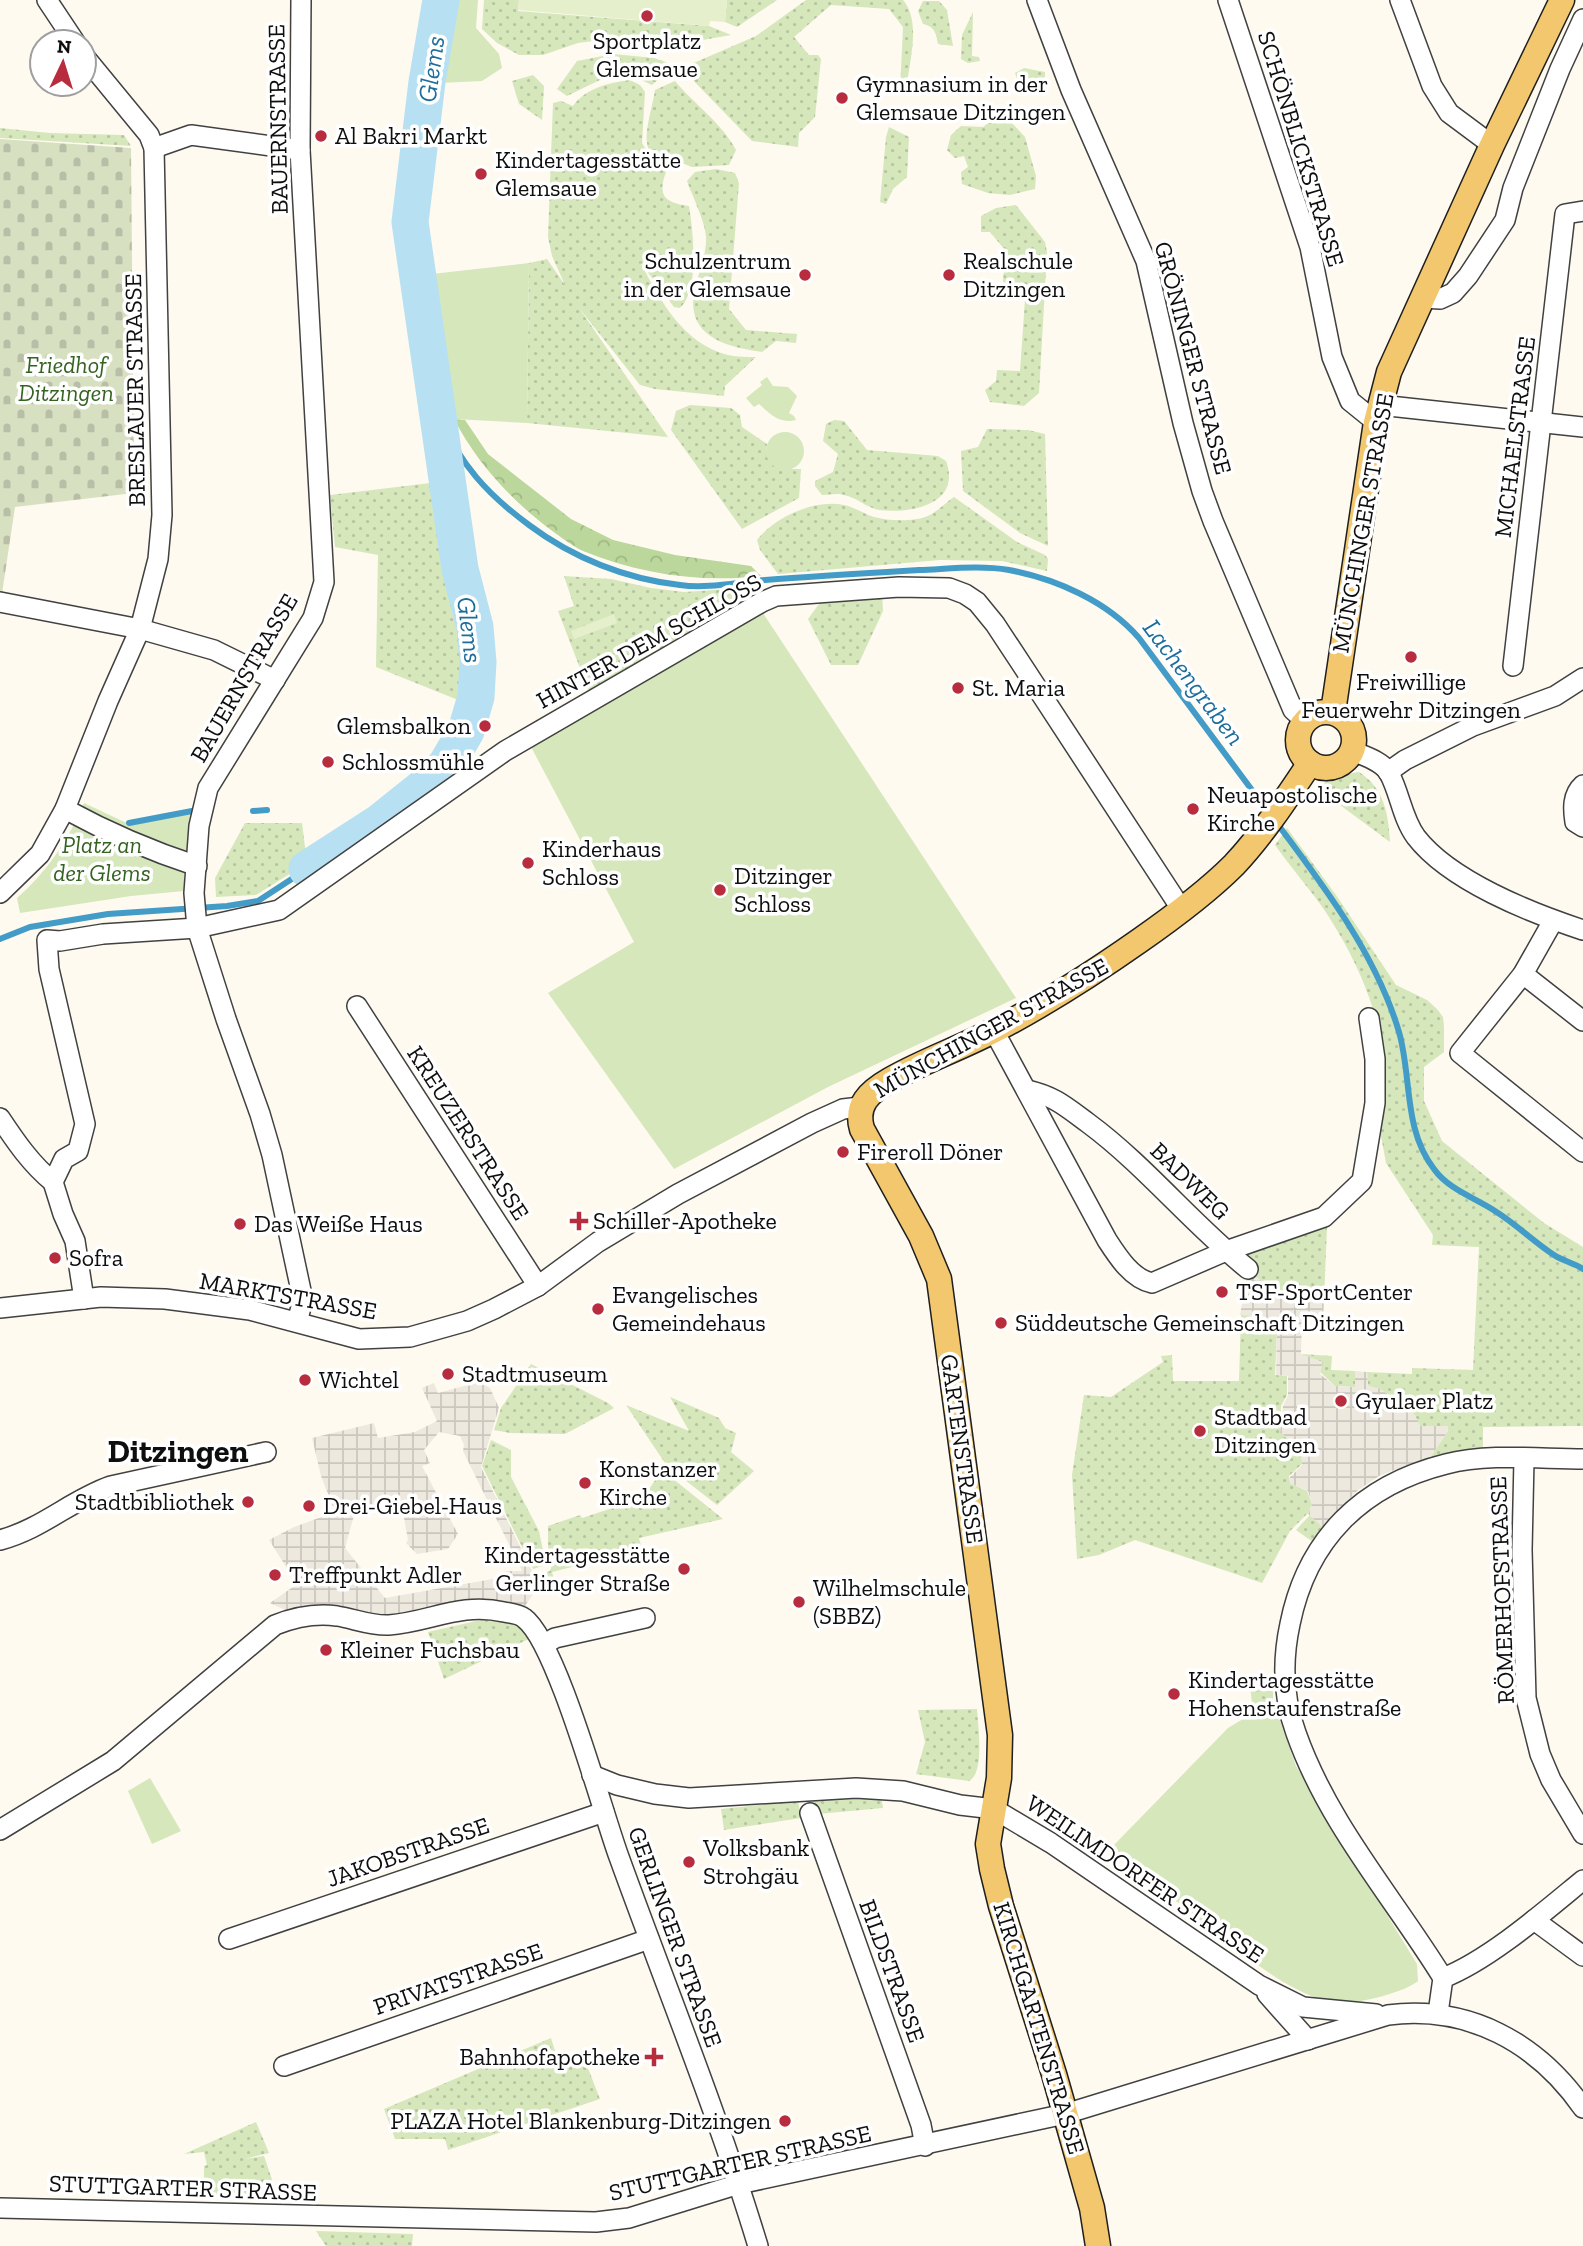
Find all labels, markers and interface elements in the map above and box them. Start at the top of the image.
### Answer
marker: Sportplatz Glemsaue [639,8,655,24]
street label: BAUERNSTRASSE [261,24,294,214]
place label: Sportplatz Glemsaue [593,26,701,83]
north arrow [28,28,98,98]
street label: SCHÖNBLICKSTRASSE [1252,28,1351,270]
water label: Glems [411,34,451,104]
text: N [56,35,72,59]
place label: Gymnasium in der Glemsaue Ditzingen [856,69,1066,126]
marker: Gymnasium in der Glemsaue Ditzingen [834,90,850,106]
place label: Al Bakri Markt [335,121,487,150]
marker: Al Bakri Markt [313,128,329,144]
place label: Kindertagesstätte Glemsaue [495,145,681,202]
marker: Kindertagesstätte Glemsaue [473,166,489,182]
street label: GRÖNINGER STRASSE [1148,238,1239,478]
place label: Schulzentrum in der Glemsaue [624,246,791,303]
place label: Realschule Ditzingen [963,246,1073,303]
marker: Schulzentrum in der Glemsaue [797,267,813,283]
marker: Realschule Ditzingen [941,267,957,283]
street label: BRESLAUER STRASSE [118,273,151,507]
street label: MICHAELSTRASSE [1488,335,1541,539]
park label: Friedhof Ditzingen [18,350,114,407]
street label: MÜNCHINGER STRASSE [1325,391,1400,655]
street label: HINTER DEM SCHLOSS [531,567,766,715]
street label: BAUERNSTRASSE [183,588,304,767]
water label: Glems [450,595,490,665]
water label: Lachengraben [1136,613,1252,751]
marker: Freiwillige Feuerwehr Ditzingen [1403,649,1419,665]
place label: Freiwillige Feuerwehr Ditzingen [1301,667,1521,724]
place label: St. Maria [972,673,1066,702]
marker: St. Maria [950,680,966,696]
place label: Glemsbalkon [337,711,471,740]
marker: Glemsbalkon [477,718,493,734]
place label: Schlossmühle [342,747,484,776]
marker: Schlossmühle [320,754,336,770]
place label: Neuapostolische Kirche [1207,780,1377,837]
marker: Neuapostolische Kirche [1185,801,1201,817]
park label: Platz an der Glems [53,830,151,887]
place label: Kinderhaus Schloss [542,834,661,891]
marker: Kinderhaus Schloss [520,855,536,871]
place label: Ditzinger Schloss [734,861,833,918]
marker: Ditzinger Schloss [712,882,728,898]
street label: MÜNCHINGER STRASSE [869,951,1113,1104]
street label: KREUZERSTRASSE [401,1040,536,1225]
street label: BADWEG [1145,1136,1236,1226]
place label: Fireroll Döner [857,1137,1003,1166]
marker: Fireroll Döner [835,1144,851,1160]
place label: Schiller-Apotheke [593,1206,777,1235]
place label: Das Weiße Haus [254,1209,423,1238]
marker: Schiller-Apotheke [571,1213,587,1229]
marker: Das Weiße Haus [232,1216,248,1232]
place label: Sofra [69,1243,124,1272]
marker: Sofra [47,1250,63,1266]
street label: MARKTSTRASSE [197,1266,379,1325]
place label: TSF-SportCenter [1236,1277,1413,1306]
place label: Evangelisches Gemeindehaus [612,1280,766,1337]
marker: TSF-SportCenter [1214,1284,1230,1300]
marker: Evangelisches Gemeindehaus [590,1301,606,1317]
place label: Süddeutsche Gemeinschaft Ditzingen [1015,1308,1405,1337]
marker: Süddeutsche Gemeinschaft Ditzingen [993,1315,1009,1331]
street label: GARTENSTRASSE [935,1352,990,1546]
place label: Stadtmuseum [462,1359,608,1388]
place label: Wichtel [319,1365,399,1394]
marker: Stadtmuseum [440,1366,456,1382]
marker: Wichtel [297,1372,313,1388]
place label: Gyulaer Platz [1355,1386,1494,1415]
marker: Gyulaer Platz [1333,1393,1349,1409]
place label: Stadtbad Ditzingen [1214,1402,1317,1459]
marker: Stadtbad Ditzingen [1192,1423,1208,1439]
district label: Ditzingen [107,1432,249,1470]
place label: Konstanzer Kirche [599,1454,717,1511]
marker: Konstanzer Kirche [577,1475,593,1491]
street label: RÖMERHOFSTRASSE [1483,1476,1520,1704]
place label: Stadtbibliothek [75,1487,235,1516]
place label: Drei-Giebel-Haus [323,1491,502,1520]
marker: Stadtbibliothek [240,1494,256,1510]
marker: Drei-Giebel-Haus [301,1498,317,1514]
place label: Kindertagesstätte Gerlinger Straße [484,1540,670,1597]
place label: Treffpunkt Adler [289,1560,462,1589]
marker: Kindertagesstätte Gerlinger Straße [676,1561,692,1577]
marker: Treffpunkt Adler [267,1567,283,1583]
place label: Wilhelmschule (SBBZ) [813,1573,966,1630]
marker: Wilhelmschule (SBBZ) [791,1594,807,1610]
place label: Kleiner Fuchsbau [340,1635,520,1664]
marker: Kleiner Fuchsbau [318,1642,334,1658]
place label: Kindertagesstätte Hohenstaufenstraße [1188,1665,1401,1722]
marker: Kindertagesstätte Hohenstaufenstraße [1166,1686,1182,1702]
street label: WEILIMDORFER STRASSE [1021,1788,1270,1969]
street label: JAKOBSTRASSE [323,1810,493,1893]
street label: GERLINGER STRASSE [622,1823,729,2051]
place label: Volksbank Strohgäu [702,1833,810,1890]
marker: Volksbank Strohgäu [681,1854,697,1870]
street label: BILDSTRASSE [853,1895,932,2046]
street label: KIRCHGARTENSTRASSE [987,1898,1092,2157]
street label: PRIVATSTRASSE [370,1936,546,2021]
place label: Bahnhofapotheke [459,2042,640,2071]
marker: Bahnhofapotheke [646,2049,662,2065]
place label: PLAZA Hotel Blankenburg-Ditzingen [390,2106,771,2135]
marker: PLAZA Hotel Blankenburg-Ditzingen [777,2113,793,2129]
street label: STUTTGARTER STRASSE [606,2118,874,2207]
street label: STUTTGARTER STRASSE [49,2168,317,2207]

